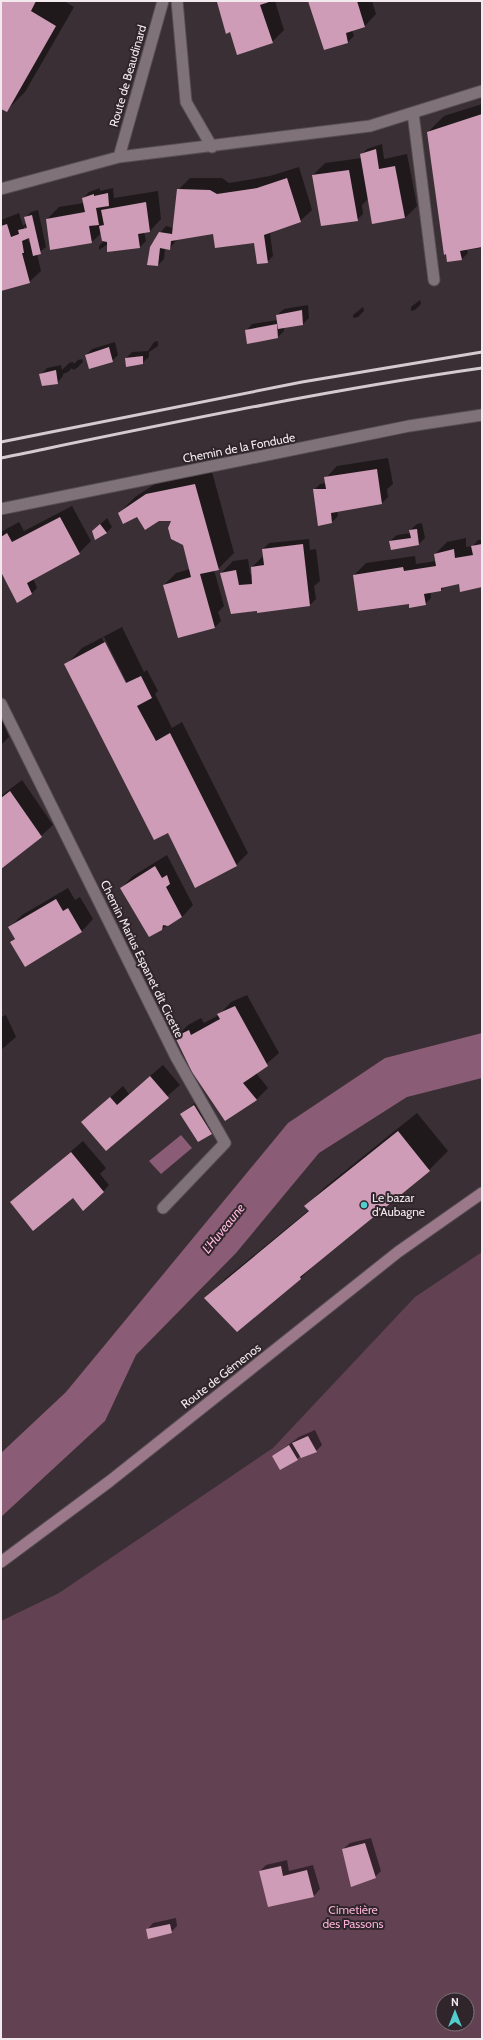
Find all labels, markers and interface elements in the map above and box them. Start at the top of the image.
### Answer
street label: Route de Beaudinard [106,23,149,129]
street label: Chemin de la Fondude [181,429,296,466]
street label: Chemin Marius Espanet dit Cicette [98,877,187,1040]
place label: Le bazar d'Aubagne [372,1190,425,1219]
water label: L'Huveaune [198,1200,248,1256]
marker: Le bazar d'Aubagne [359,1200,369,1210]
street label: Route de Gémenos [178,1340,264,1411]
park label: Cimetière des Passons [322,1902,384,1931]
north arrow [435,1992,475,2032]
text: N [451,1995,459,2009]

